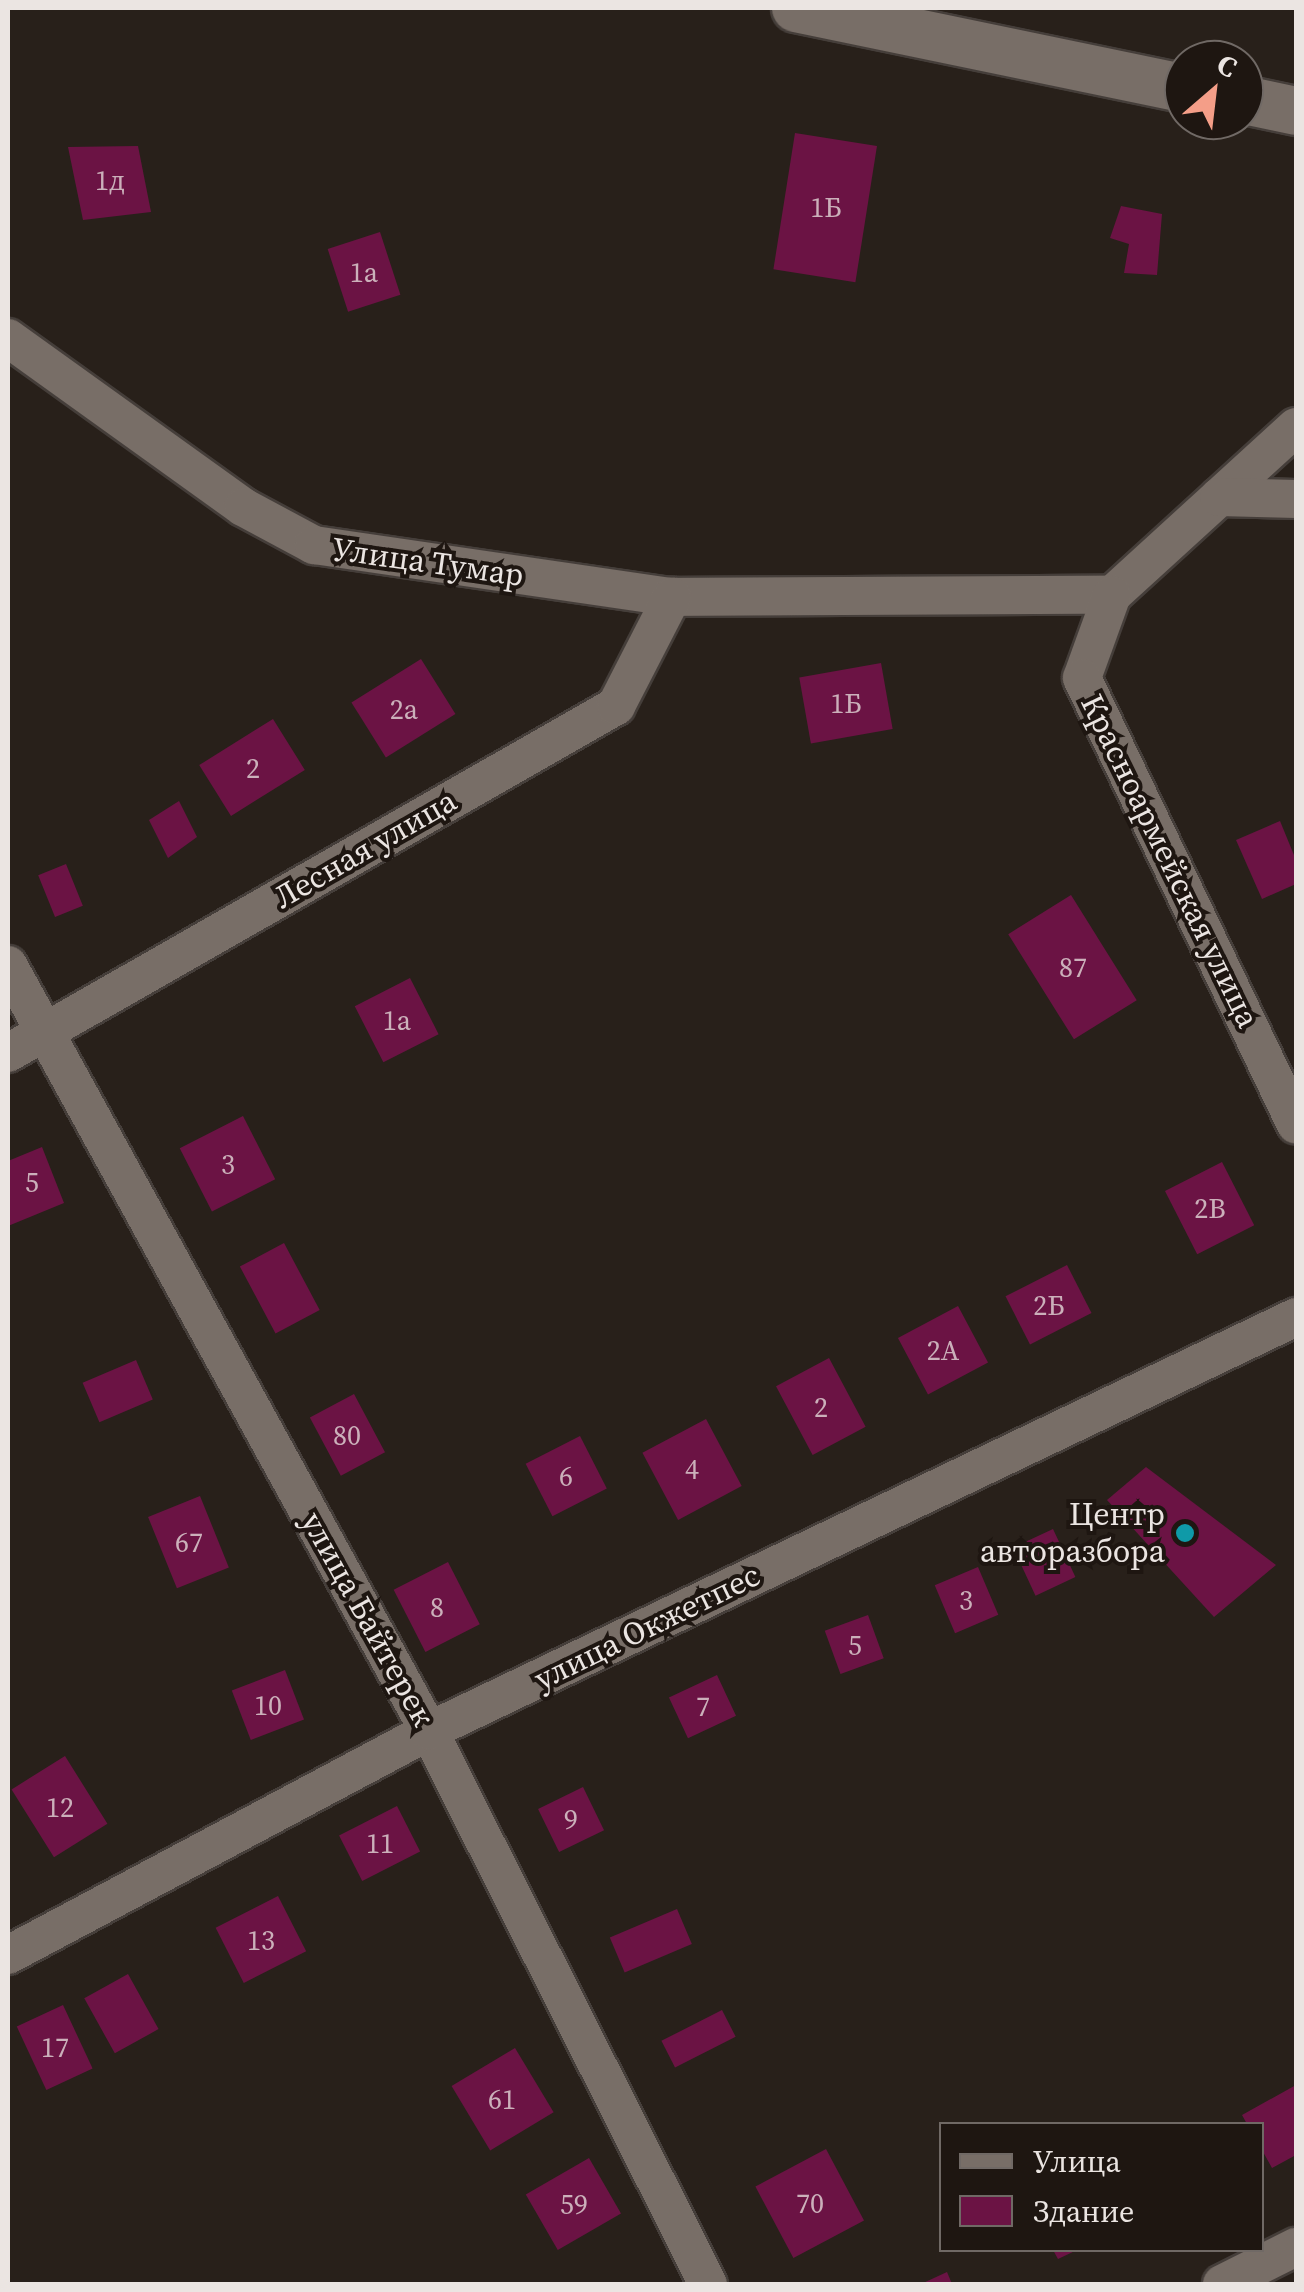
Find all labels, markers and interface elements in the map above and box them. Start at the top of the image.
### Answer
north arrow [1164,40,1264,140]
text: С [1211,44,1244,86]
house number: 1д [95,163,125,197]
house number: 1Б [810,190,842,224]
house number: 1а [350,255,378,289]
street label: Улица Тумар [330,530,526,594]
house number: 1Б [830,686,862,720]
street label: Красноармейская улица [1073,688,1267,1034]
house number: 2а [390,692,418,726]
house number: 2 [246,751,260,785]
street label: Лесная улица [267,781,463,917]
house number: 87 [1059,950,1087,984]
house number: 1а [383,1003,411,1037]
house number: 3 [221,1147,235,1181]
house number: 5 [25,1165,39,1199]
house number: 2В [1194,1191,1226,1225]
house number: 2Б [1033,1288,1065,1322]
house number: 2А [927,1333,959,1367]
house number: 2 [814,1390,828,1424]
house number: 80 [333,1418,361,1452]
house number: 4 [685,1452,699,1486]
house number: 6 [559,1459,573,1493]
place label: Центр авторазбора [980,1496,1165,1571]
street label: улица Байтерек [293,1505,443,1733]
marker: Центр авторазбора [1174,1522,1196,1544]
house number: 67 [175,1525,203,1559]
street label: улица Окжетпес [528,1556,766,1698]
house number: 3 [959,1583,973,1617]
house number: 8 [430,1590,444,1624]
house number: 5 [848,1628,862,1662]
house number: 10 [254,1688,282,1722]
house number: 7 [696,1689,710,1723]
house number: 12 [46,1790,74,1824]
house number: 9 [564,1802,578,1836]
house number: 11 [366,1826,394,1860]
house number: 13 [247,1923,275,1957]
house number: 17 [41,2030,69,2064]
house number: 61 [488,2082,516,2116]
legend [939,2122,1264,2252]
text: Улица [1033,2141,1121,2182]
house number: 70 [796,2186,824,2220]
house number: 59 [560,2187,588,2221]
text: Здание [1033,2191,1134,2232]

